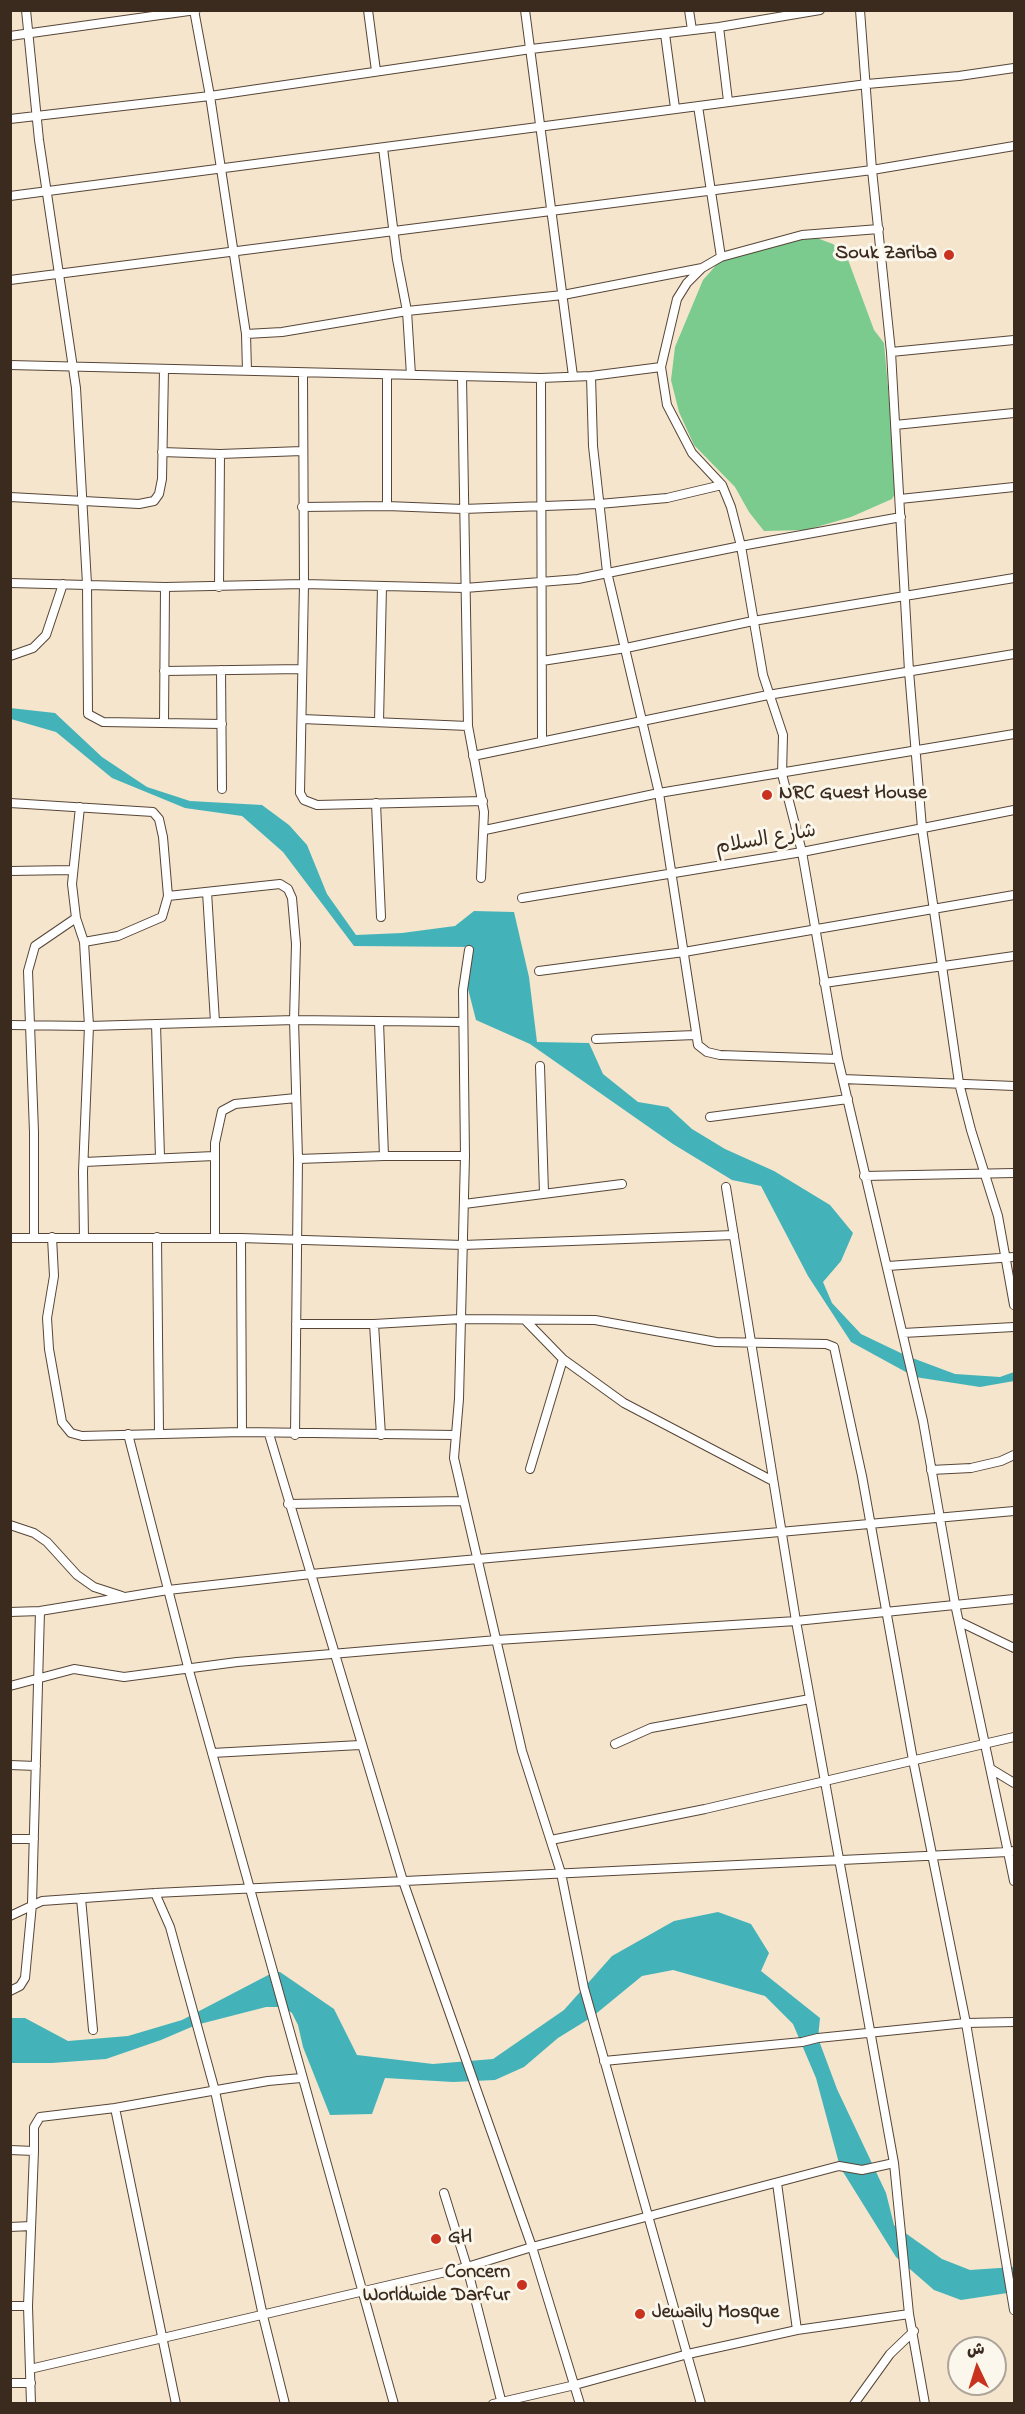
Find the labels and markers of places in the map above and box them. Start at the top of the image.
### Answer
place label: Souk Zariba [835,243,937,267]
marker: Souk Zariba [942,248,956,262]
place label: NRC Guest House [779,783,927,807]
marker: NRC Guest House [760,788,774,802]
place label: GH [448,2227,472,2251]
marker: GH [429,2232,443,2246]
place label: Concern Worldwide Darfur [363,2262,510,2309]
marker: Concern Worldwide Darfur [515,2278,529,2292]
place label: Jewaily Mosque [652,2302,779,2326]
marker: Jewaily Mosque [633,2307,647,2321]

